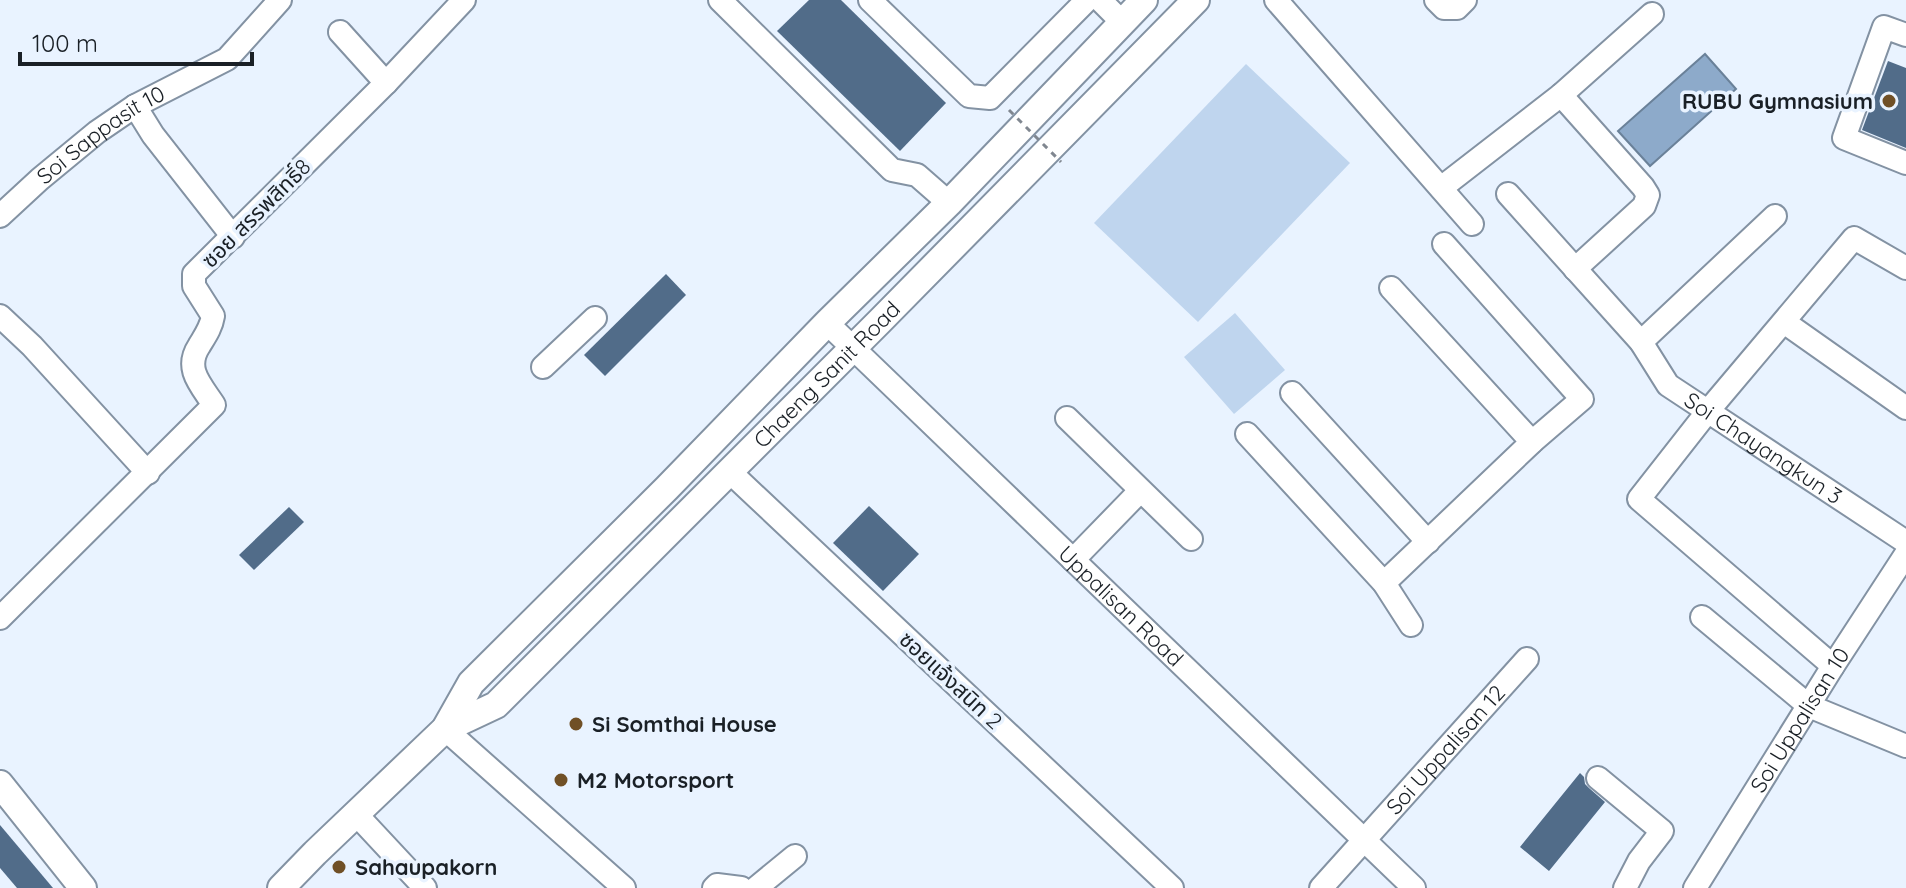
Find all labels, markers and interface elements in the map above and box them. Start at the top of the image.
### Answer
scale bar [20,16,252,66]
text: 100 m [32,28,98,58]
street label: Soi Sappasit 10 [31,79,169,190]
place label: RUBU Gymnasium [1682,87,1873,115]
marker: RUBU Gymnasium [1880,92,1898,110]
street label: ซอย สรรพสิทธิ์8 [195,152,317,274]
street label: Chaeng Sanit Road [747,295,906,454]
street label: Soi Chayangkun 3 [1679,386,1848,510]
street label: Uppalisan Road [1053,539,1189,672]
street label: ซอยแจ้งสนิท 2 [894,625,1008,735]
street label: Soi Uppalisan 10 [1744,642,1855,798]
street label: Soi Uppalisan 12 [1380,679,1511,820]
place label: Si Somthai House [592,710,777,738]
marker: Si Somthai House [567,715,585,733]
place label: M2 Motorsport [577,766,734,794]
marker: M2 Motorsport [552,771,570,789]
place label: Sahaupakorn [355,853,497,881]
marker: Sahaupakorn [330,858,348,876]

